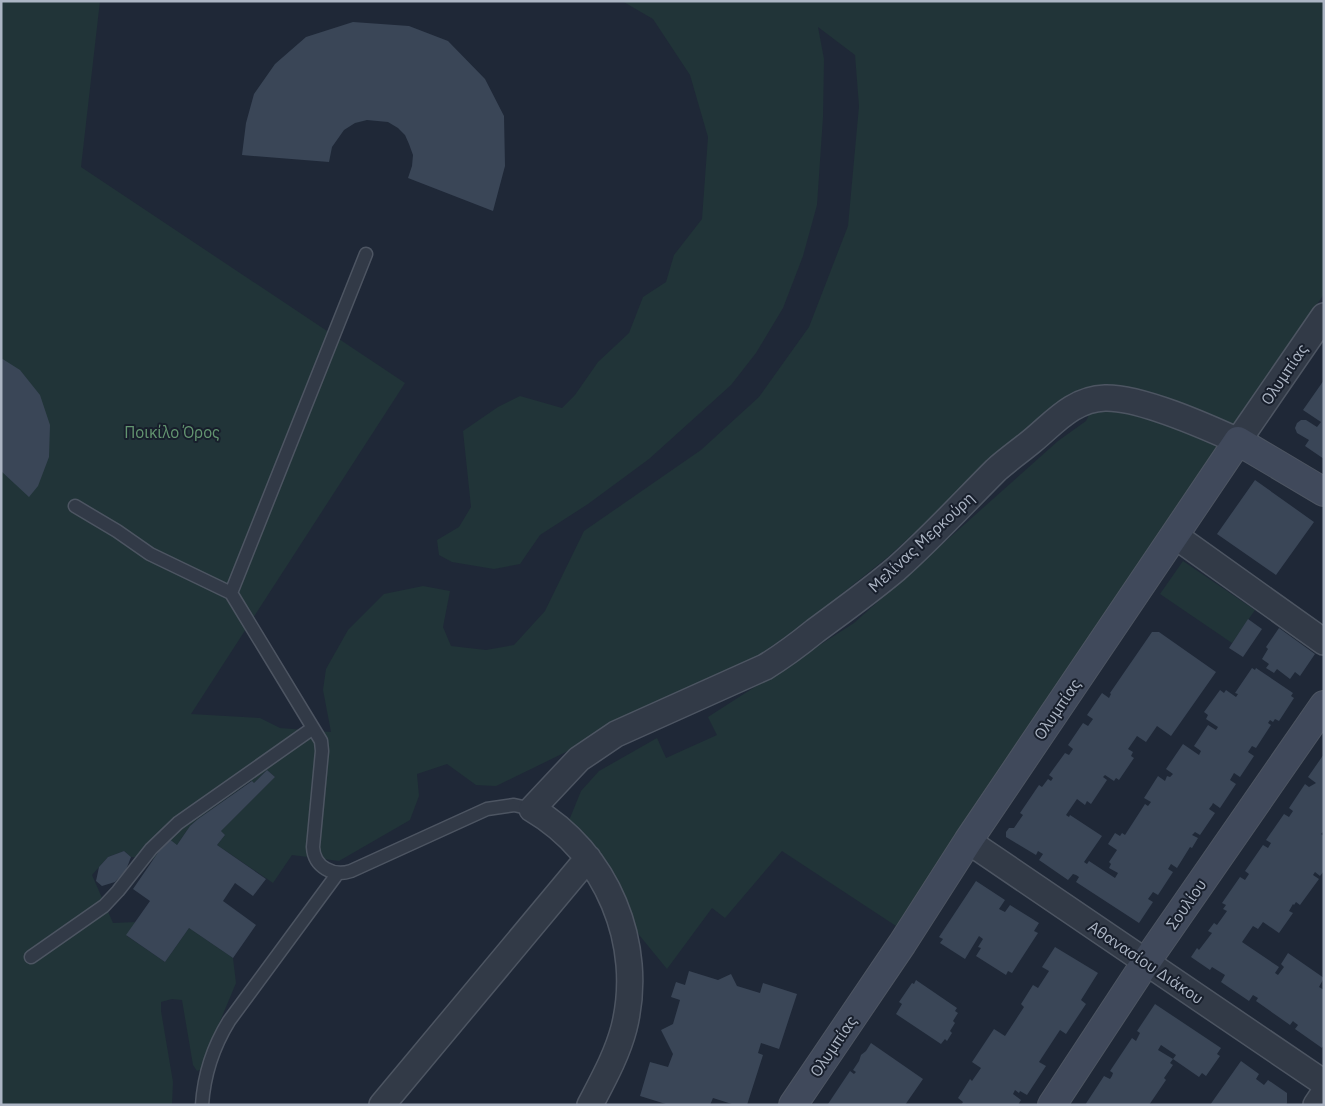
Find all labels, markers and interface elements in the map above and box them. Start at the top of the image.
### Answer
street label: Ολυμπίας [1256,339,1312,408]
park label: Ποικίλο Όρος [124,422,220,442]
street label: Μελίνας Μερκούρη [864,488,978,596]
street label: Ολυμπίας [1029,674,1085,743]
street label: Σουλίου [1161,875,1211,933]
street label: Αθανασίου Διάκου [1084,916,1208,1008]
street label: Ολυμπίας [805,1011,861,1080]

